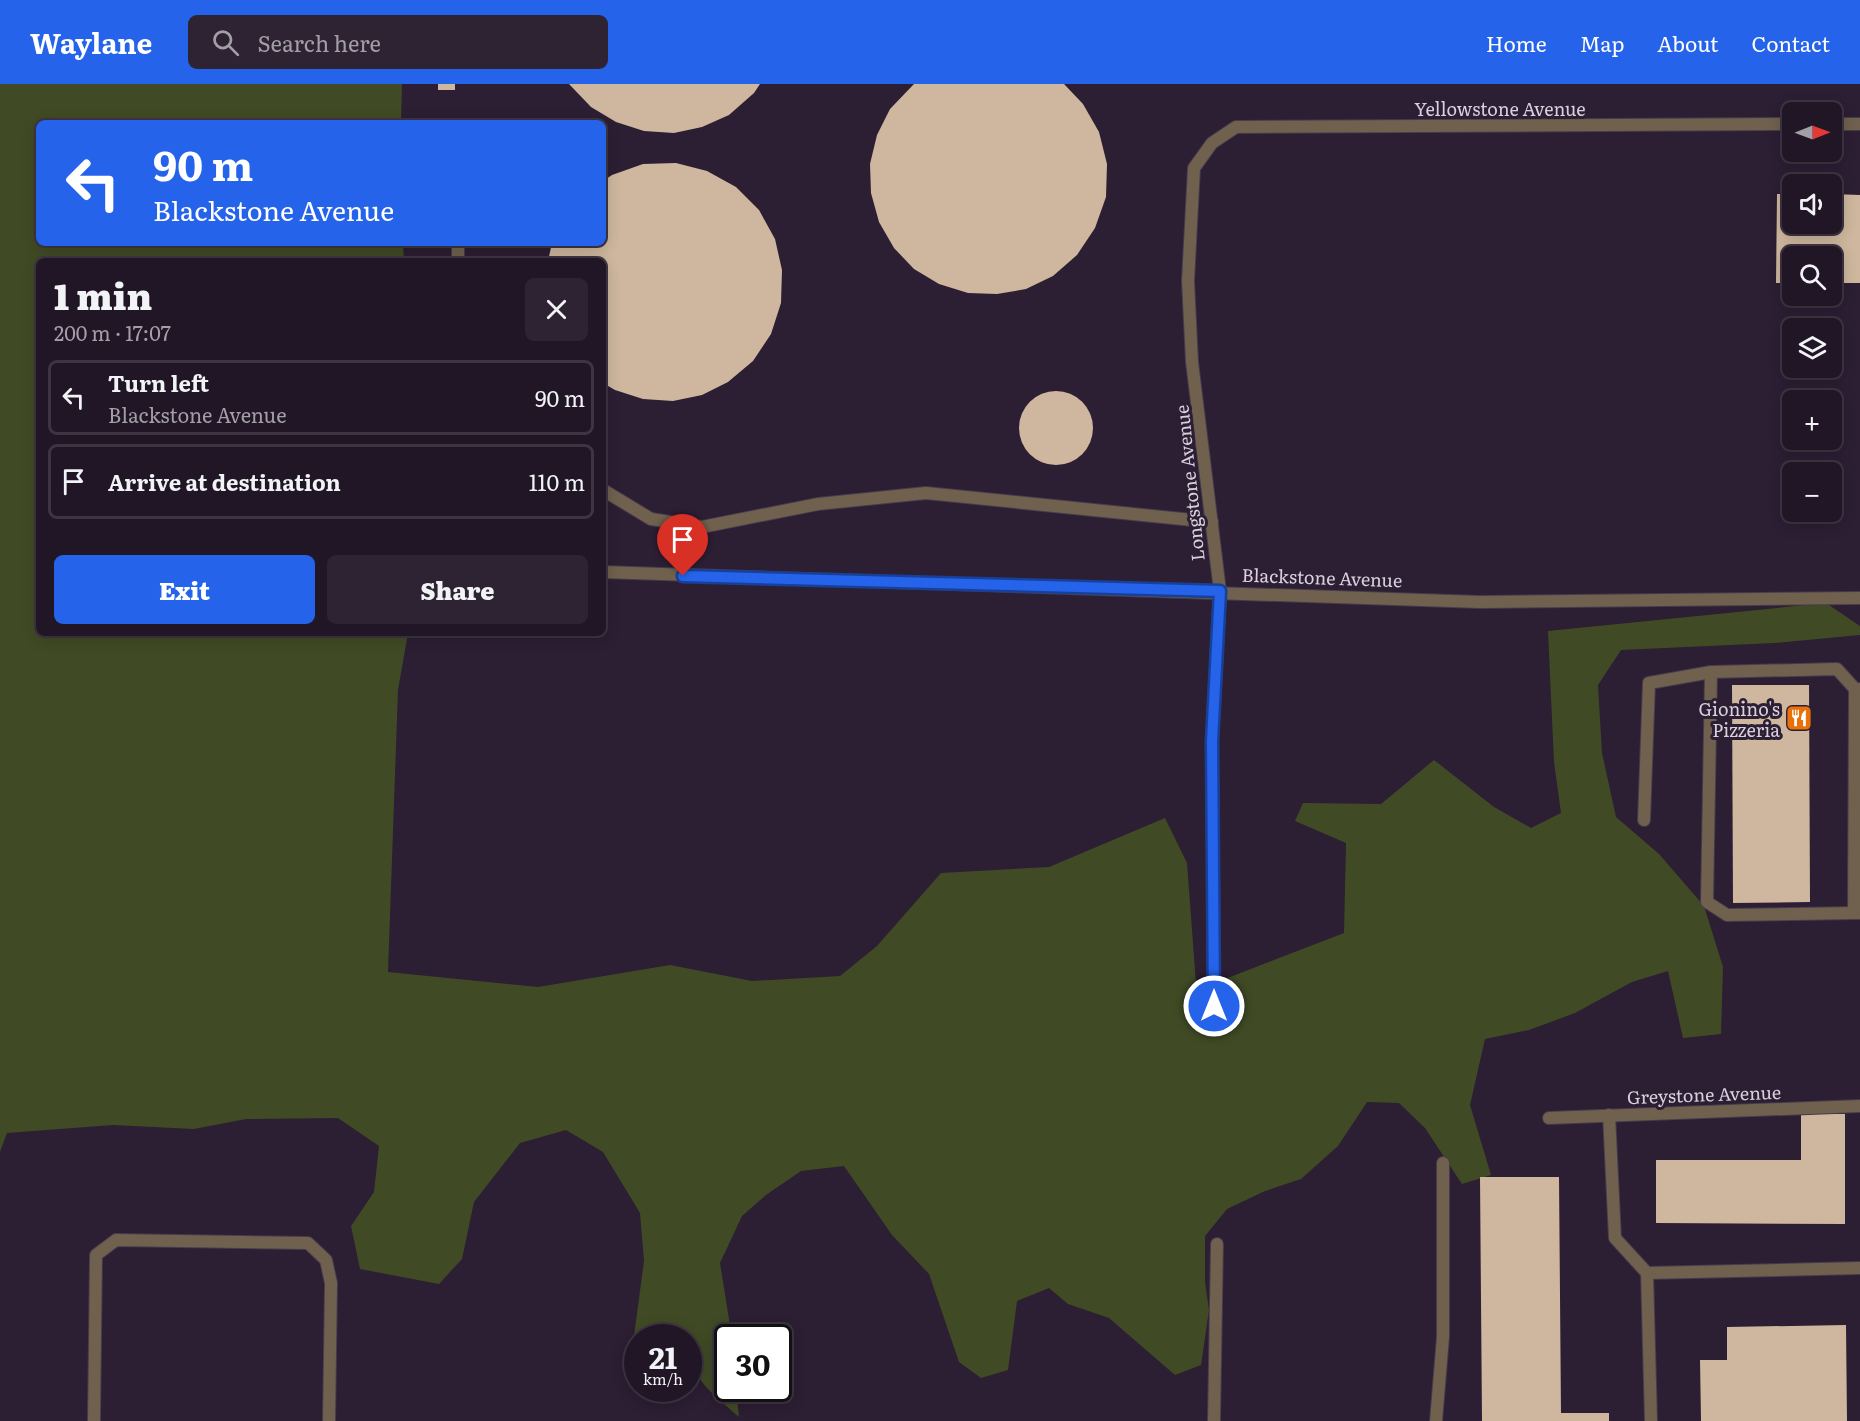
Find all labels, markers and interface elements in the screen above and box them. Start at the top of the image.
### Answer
search box [188,15,608,69]
text: Waylane [30,21,152,63]
icon: search [209,26,242,59]
text: Search here [257,26,381,59]
text: Home [1486,27,1547,58]
text: Map [1580,27,1624,58]
text: About [1657,27,1719,58]
text: Contact [1752,27,1830,58]
street label: Yellowstone Avenue [1414,95,1586,122]
north arrow [1782,102,1842,162]
map controls [1782,102,1842,522]
text: 90 m [153,132,253,194]
icon: left [54,144,132,222]
button: sound [1782,174,1842,234]
text: Blackstone Avenue [153,189,394,229]
button: search [1782,246,1842,306]
text: 1 min [54,268,152,321]
button: close [525,278,588,341]
text: 200 m · 17:07 [54,317,171,347]
button: layers [1782,318,1842,378]
text: Turn left [108,366,209,399]
icon: left [57,381,90,414]
text: 90 m [535,381,585,414]
button: + [1782,390,1842,450]
text: Blackstone Avenue [108,399,287,429]
street label: Longstone Avenue [1167,404,1211,562]
button: − [1782,462,1842,522]
icon: arrive [57,465,90,498]
text: Arrive at destination [108,465,341,498]
text: 110 m [529,465,585,498]
pin [657,514,708,576]
icon: arrive [666,523,699,556]
button: Exit [54,555,315,624]
button: Share [327,555,588,624]
street label: Blackstone Avenue [1241,561,1403,593]
place label: Gionino's Pizzeria [1699,695,1780,743]
restaurant icon: Gionino's Pizzeria [1784,703,1814,733]
position arrow [1182,974,1246,1038]
street label: Greystone Avenue [1626,1078,1782,1110]
speed limit sign: 30 [714,1324,792,1402]
text: 21 [649,1334,677,1378]
text: km/h [643,1367,683,1390]

